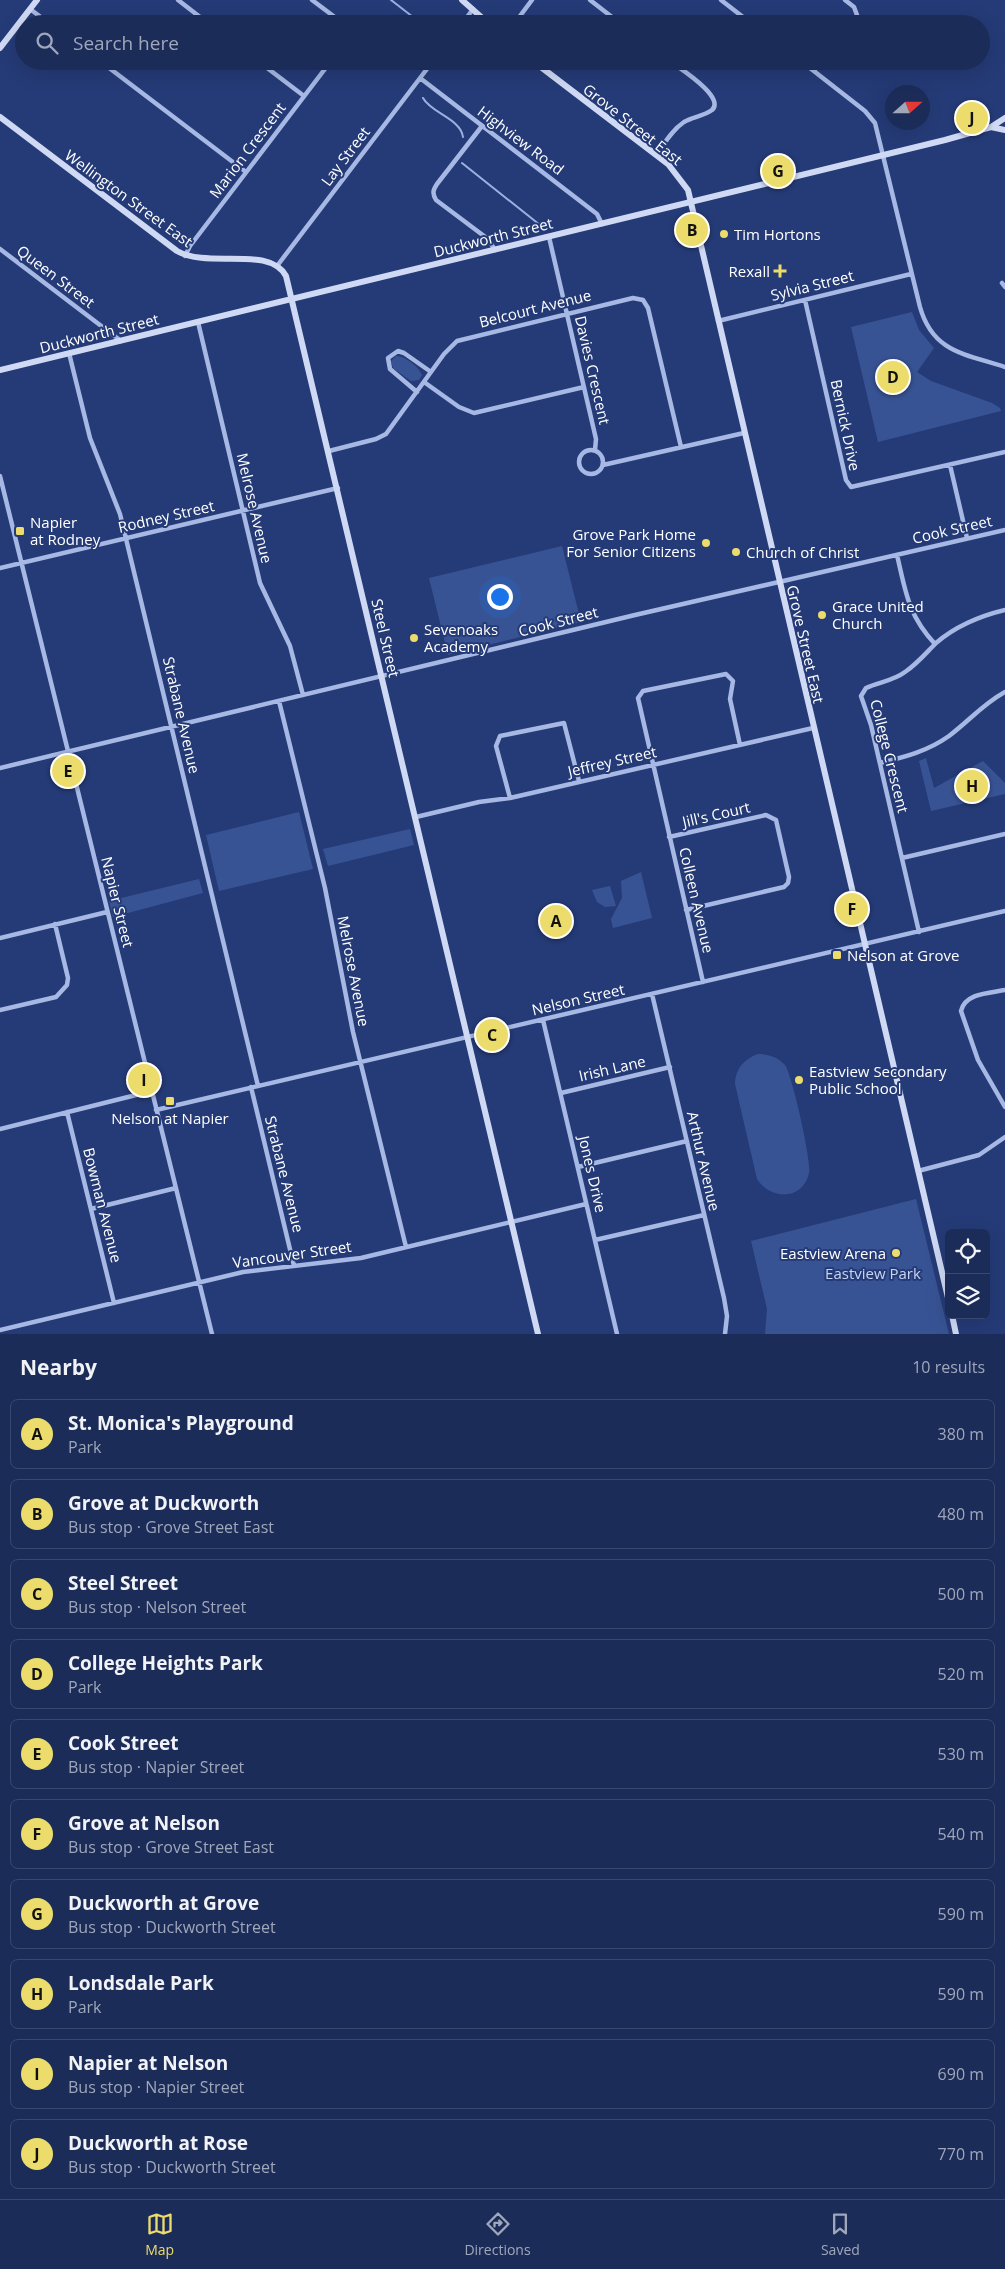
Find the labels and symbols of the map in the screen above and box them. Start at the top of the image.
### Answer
street label: Grove Street East [579,79,687,169]
north arrow [885,85,930,130]
street label: Marion Crescent [204,98,290,202]
pin: J [956,99,988,137]
street label: Highview Road [474,101,568,179]
street label: Lay Street [316,122,374,190]
street label: Wellington Street East [61,145,197,251]
pin: G [762,152,794,190]
pin: B [676,211,708,249]
street label: Duckworth Street [431,213,555,261]
place label: Tim Hortons [734,224,821,244]
marker: Tim Hortons [718,228,730,240]
street label: Queen Street [13,240,99,312]
place label: Rexall [729,261,770,281]
street label: Sylvia Street [768,265,856,305]
marker: Rexall [774,265,786,277]
street label: Belcourt Avenue [477,284,593,332]
street label: Duckworth Street [37,309,161,357]
street label: Davies Crescent [571,314,615,426]
pin: D [877,358,909,396]
street label: Bernick Drive [827,377,865,473]
street label: Melrose Avenue [233,451,277,565]
street label: Rodney Street [116,495,216,537]
street label: Cook Street [910,510,994,548]
place label: Napier at Rodney [30,512,101,549]
place label: Grove Park Home For Senior Citizens [566,524,696,561]
marker: Napier at Rodney [14,525,26,537]
marker: Grove Park Home For Senior Citizens [700,537,712,549]
place label: Church of Christ [746,542,859,562]
marker: Church of Christ [730,546,742,558]
street label: Grove Street East [783,583,829,705]
your location [487,584,513,610]
place label: Grace United Church [832,596,924,633]
street label: Steel Street [367,597,405,679]
street label: Cook Street [516,601,600,641]
marker: Grace United Church [816,609,828,621]
place label: Sevenoaks Academy [424,619,498,656]
marker: Sevenoaks Academy [408,632,420,644]
street label: Strabane Avenue [159,655,205,775]
street label: College Crescent [866,697,914,815]
street label: Jeffrey Street [564,741,658,781]
pin: E [52,752,84,790]
pin: H [956,767,988,805]
street label: Jill's Court [678,797,752,832]
street label: Colleen Avenue [675,845,719,955]
street label: Napier Street [97,854,139,950]
pin: F [836,890,868,928]
pin: A [540,902,572,940]
street label: Melrose Avenue [333,914,375,1028]
place label: Nelson at Grove [847,945,959,965]
marker: Nelson at Grove [831,949,843,961]
street label: Nelson Street [530,979,626,1019]
pin: C [476,1016,508,1054]
street label: Irish Lane [577,1051,647,1085]
pin: I [128,1061,160,1099]
place label: Eastview Secondary Public School [809,1061,947,1098]
marker: Eastview Secondary Public School [793,1074,805,1086]
marker: Nelson at Napier [164,1095,176,1107]
place label: Nelson at Napier [111,1108,229,1128]
street label: Arthur Avenue [683,1109,725,1213]
street label: Strabane Avenue [261,1114,309,1234]
street label: Jones Drive [574,1132,612,1214]
street label: Bowman Avenue [79,1145,127,1265]
street label: Vancouver Street [231,1236,353,1272]
place label: Eastview Arena [780,1243,886,1263]
marker: Eastview Arena [890,1247,902,1259]
park label: Eastview Park [825,1263,921,1283]

